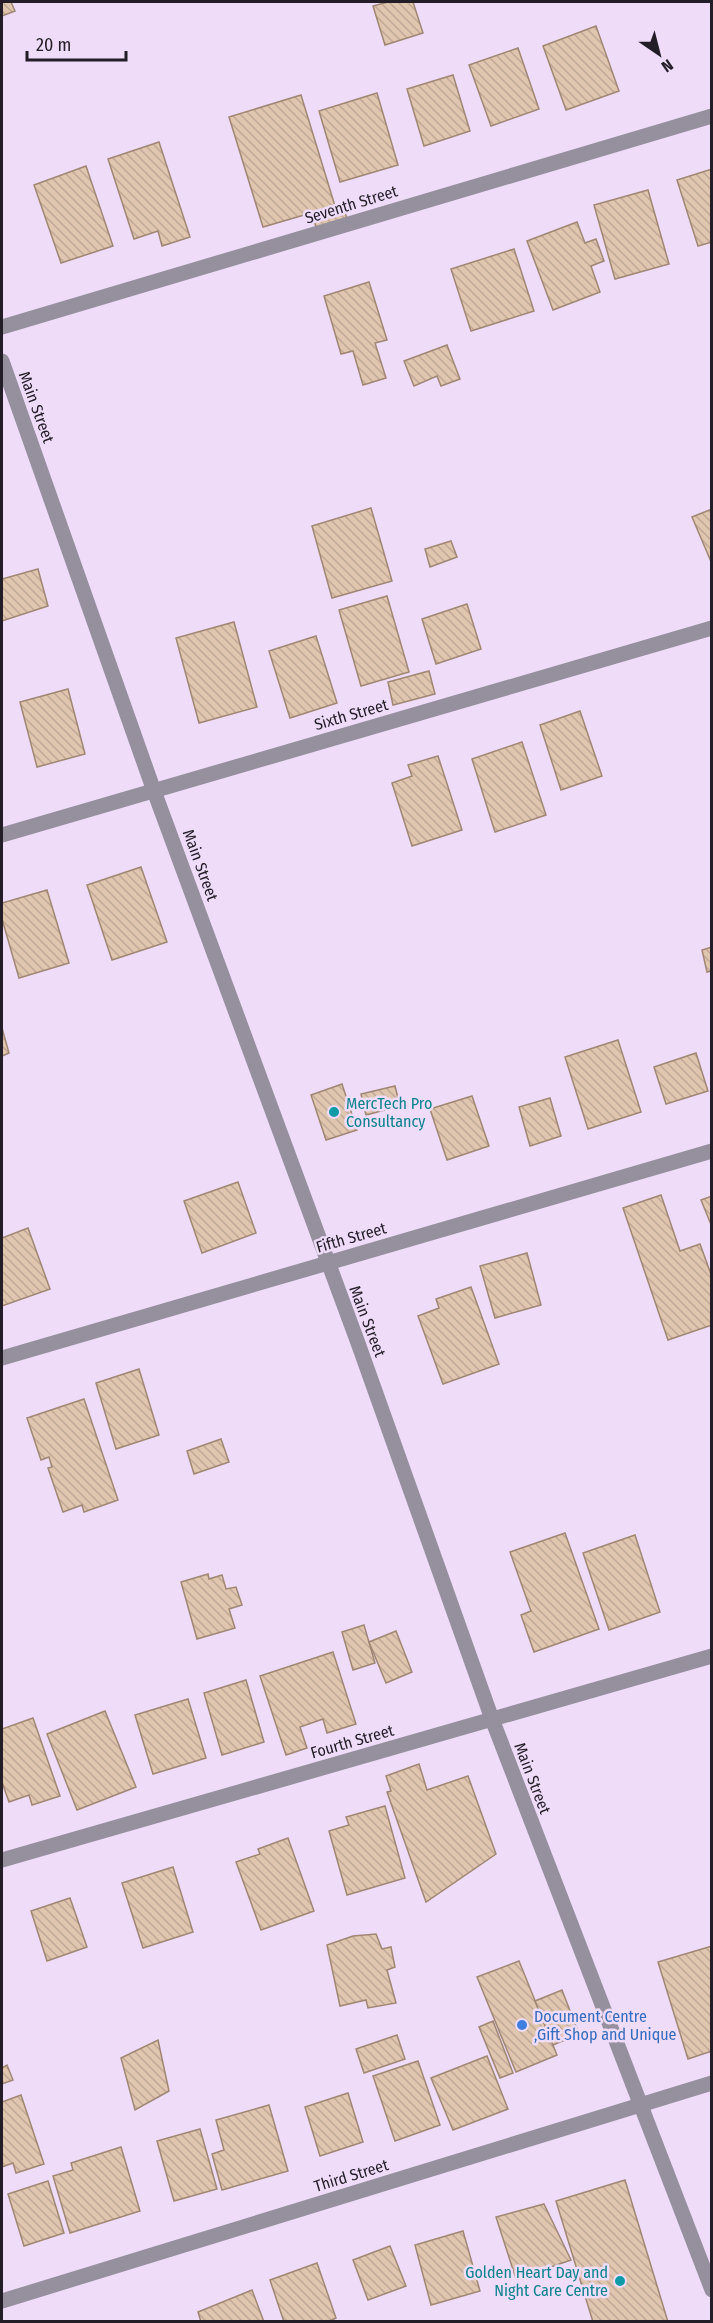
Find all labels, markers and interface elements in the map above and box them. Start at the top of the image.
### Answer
scale bar [27,24,126,62]
north arrow [629,24,689,84]
text: 20 m [36,34,71,56]
text: N [658,55,677,76]
street label: Seventh Street [302,181,401,228]
street label: Main Street [15,369,59,446]
street label: Sixth Street [312,695,391,734]
street label: Main Street [179,827,223,904]
place label: MercTech Pro Consultancy [346,1094,432,1131]
marker: MercTech Pro Consultancy [327,1105,341,1119]
street label: Fifth Street [314,1218,389,1257]
street label: Main Street [345,1283,390,1360]
street label: Fourth Street [308,1720,397,1762]
street label: Main Street [510,1740,555,1817]
place label: Document Centre ,Gift Shop and Unique [534,2007,677,2044]
marker: Document Centre ,Gift Shop and Unique [515,2018,529,2032]
street label: Third Street [312,2155,391,2196]
place label: Golden Heart Day and Night Care Centre [465,2263,608,2300]
marker: Golden Heart Day and Night Care Centre [613,2274,627,2288]

